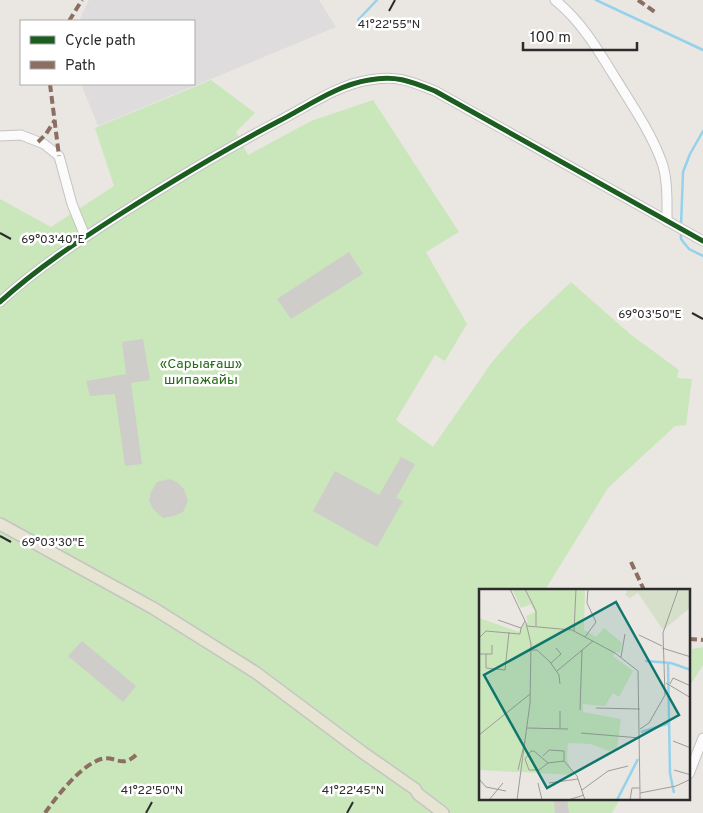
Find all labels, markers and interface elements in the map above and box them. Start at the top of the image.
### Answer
text: 41°22'55"N [358,17,420,33]
legend [20,20,195,85]
scale bar [523,20,637,52]
text: 100 m [530,29,571,48]
text: Cycle path [65,32,136,51]
text: Path [65,57,96,76]
text: 69°03'40"E [21,232,85,248]
text: 69°03'50"E [618,307,682,323]
park label: «Сарыағаш» шипажайы [160,356,242,389]
text: 69°03'30"E [21,535,85,551]
inset map [479,589,690,800]
text: 41°22'50"N [121,783,183,799]
text: 41°22'45"N [322,783,384,799]

